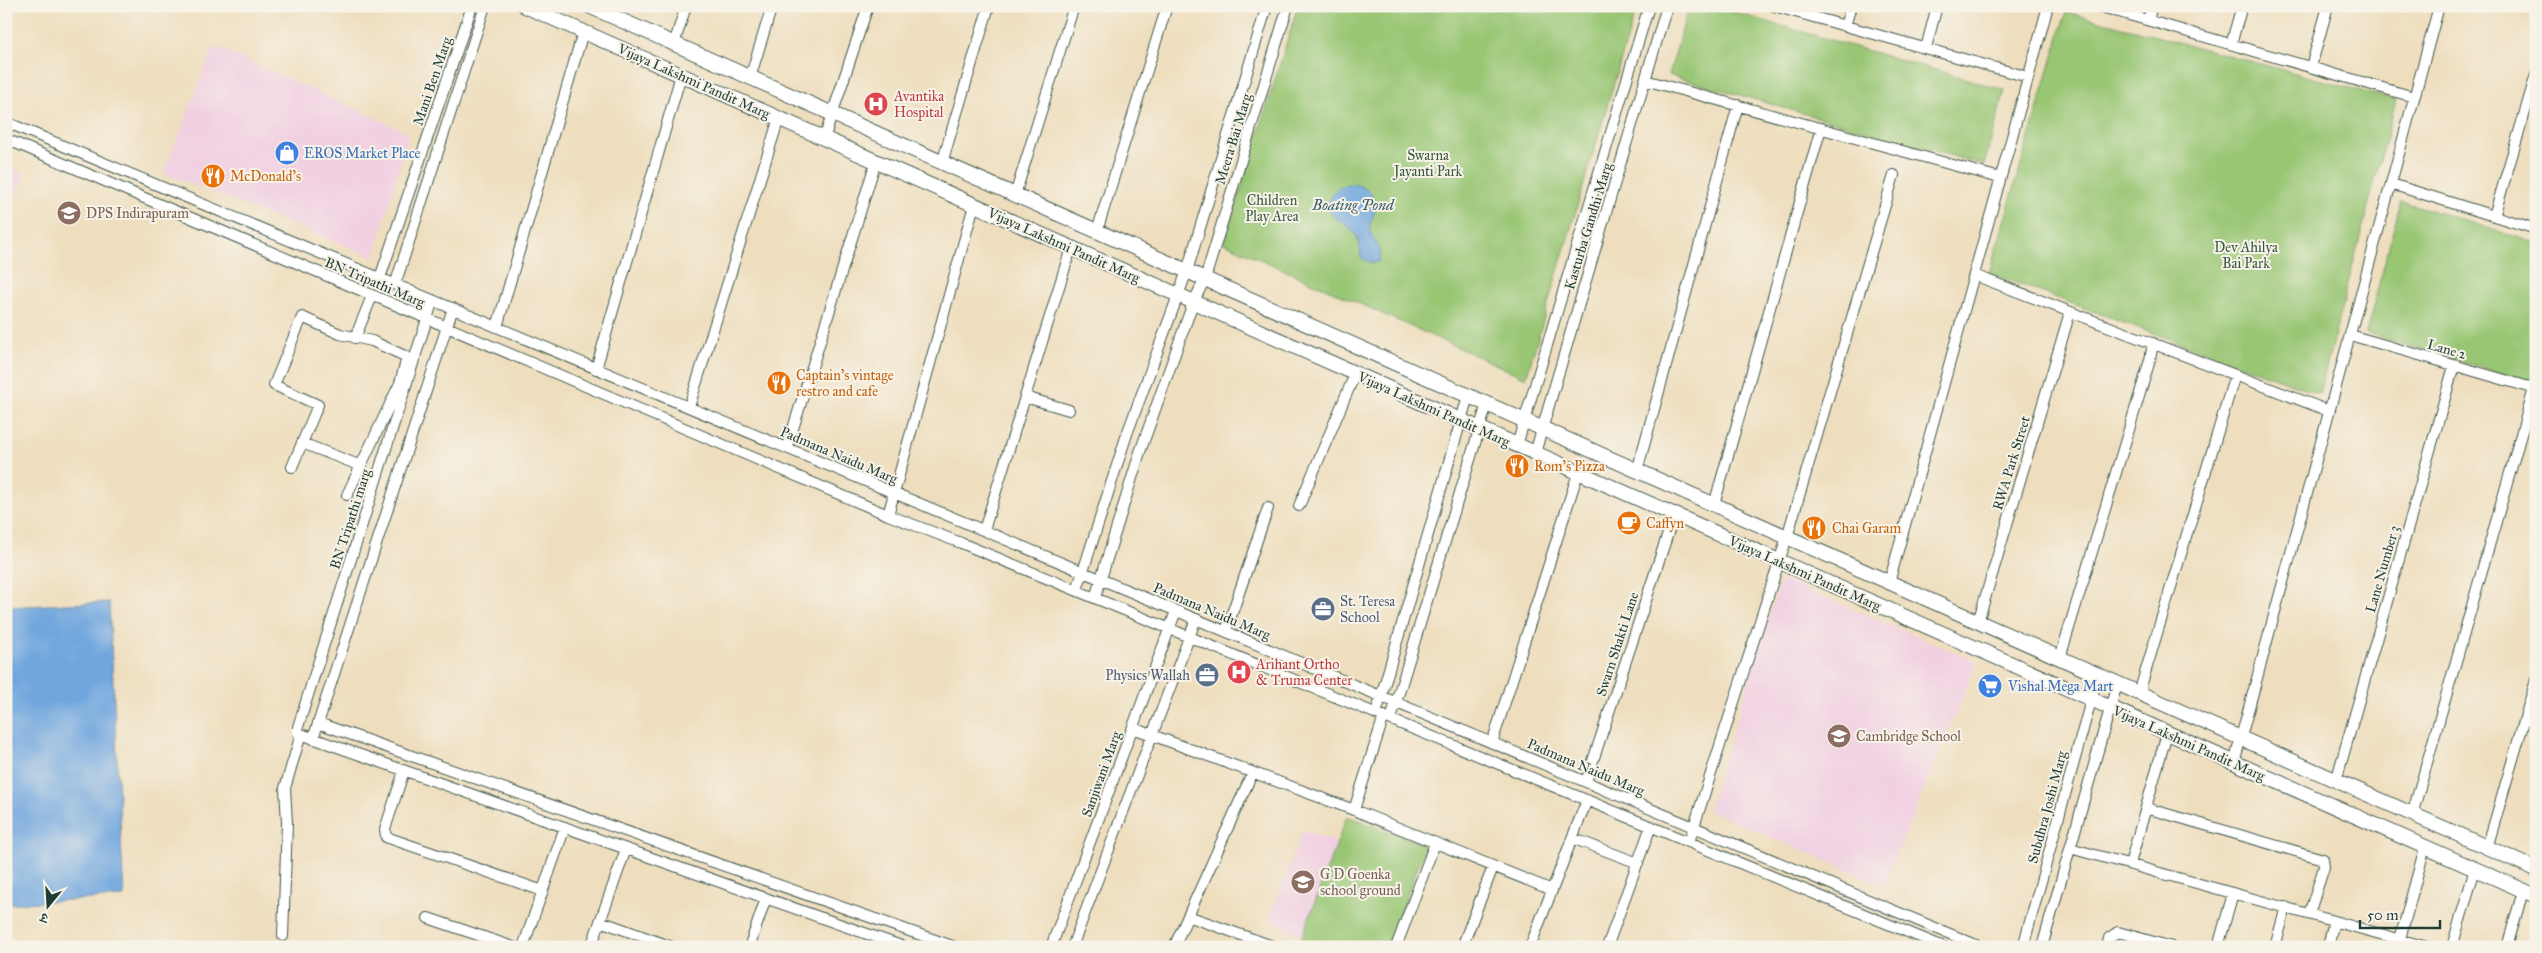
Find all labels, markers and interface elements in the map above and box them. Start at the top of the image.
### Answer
street label: Mani Ben Marg [409,34,456,128]
street label: Vijaya Lakshmi Pandit Marg [614,40,773,123]
place label: Avantika Hospital [893,88,944,121]
hospital icon: Avantika Hospital [863,91,889,117]
street label: Meera Bai Marg [1212,91,1256,187]
shop icon: EROS Market Place [274,140,300,166]
place label: EROS Market Place [304,145,421,162]
park label: Swarna Jayanti Park [1392,147,1463,181]
street label: Kasturba Gandhi Marg [1561,160,1616,292]
restaurant icon: McDonald's [200,163,226,189]
place label: McDonald's [230,168,301,185]
park label: Children Play Area [1245,192,1299,225]
water label: Boating Pond [1311,196,1395,214]
school or university icon: DPS Indirapuram [56,200,82,226]
street label: Vijaya Lakshmi Pandit Marg [984,204,1143,287]
place label: DPS Indirapuram [86,205,189,222]
park label: Dev Ahilya Bai Park [2214,239,2278,272]
street label: BN Tripathi Marg [322,254,428,311]
street label: Lane 2 [2425,336,2468,363]
place label: Captain's vintage restro and cafe [796,367,894,400]
street label: Vijaya Lakshmi Pandit Marg [1354,368,1513,451]
restaurant icon: Captain's vintage restro and cafe [766,370,792,396]
street label: RWA Park Street [1989,414,2034,512]
street label: Padmana Naidu Marg [778,423,900,488]
restaurant icon: Rom's Pizza [1504,453,1530,479]
place label: Rom's Pizza [1534,458,1605,475]
street label: BN Tripathi marg [326,466,375,571]
cafe icon: Caffyn [1616,510,1642,536]
place label: Caffyn [1646,515,1684,532]
restaurant icon: Chai Garam [1801,515,1827,541]
place label: Chai Garam [1832,520,1901,537]
street label: Lane Number 3 [2362,524,2403,615]
street label: Vijaya Lakshmi Pandit Marg [1725,532,1884,615]
street label: Padmana Naidu Marg [1151,579,1273,644]
street label: Swarn Shakti Lane [1593,590,1642,698]
place label: St. Teresa School [1340,593,1395,626]
office icon: St. Teresa School [1310,596,1336,622]
place label: Arihant Ortho & Truma Center [1255,656,1353,689]
hospital icon: Arihant Ortho & Truma Center [1226,659,1252,685]
office icon: Physics Wallah [1194,662,1220,688]
place label: Physics Wallah [1105,667,1190,684]
supermarket icon: Vishal Mega Mart [1977,673,2003,699]
place label: Vishal Mega Mart [2007,678,2113,695]
street label: Vijaya Lakshmi Pandit Marg [2109,702,2268,785]
school or university icon: Cambridge School [1826,723,1852,749]
street label: Sanjiwani Marg [1078,728,1125,819]
place label: Cambridge School [1856,728,1961,745]
street label: Padmana Naidu Marg [1525,735,1647,800]
street label: Subdhra Joshi Marg [2024,749,2072,865]
place label: G D Goenka school ground [1320,866,1401,899]
school or university icon: G D Goenka school ground [1290,869,1316,895]
north arrow [22,880,72,930]
scale bar [2360,898,2440,930]
text: 50 m [2367,906,2399,924]
text: उ [37,908,51,927]

